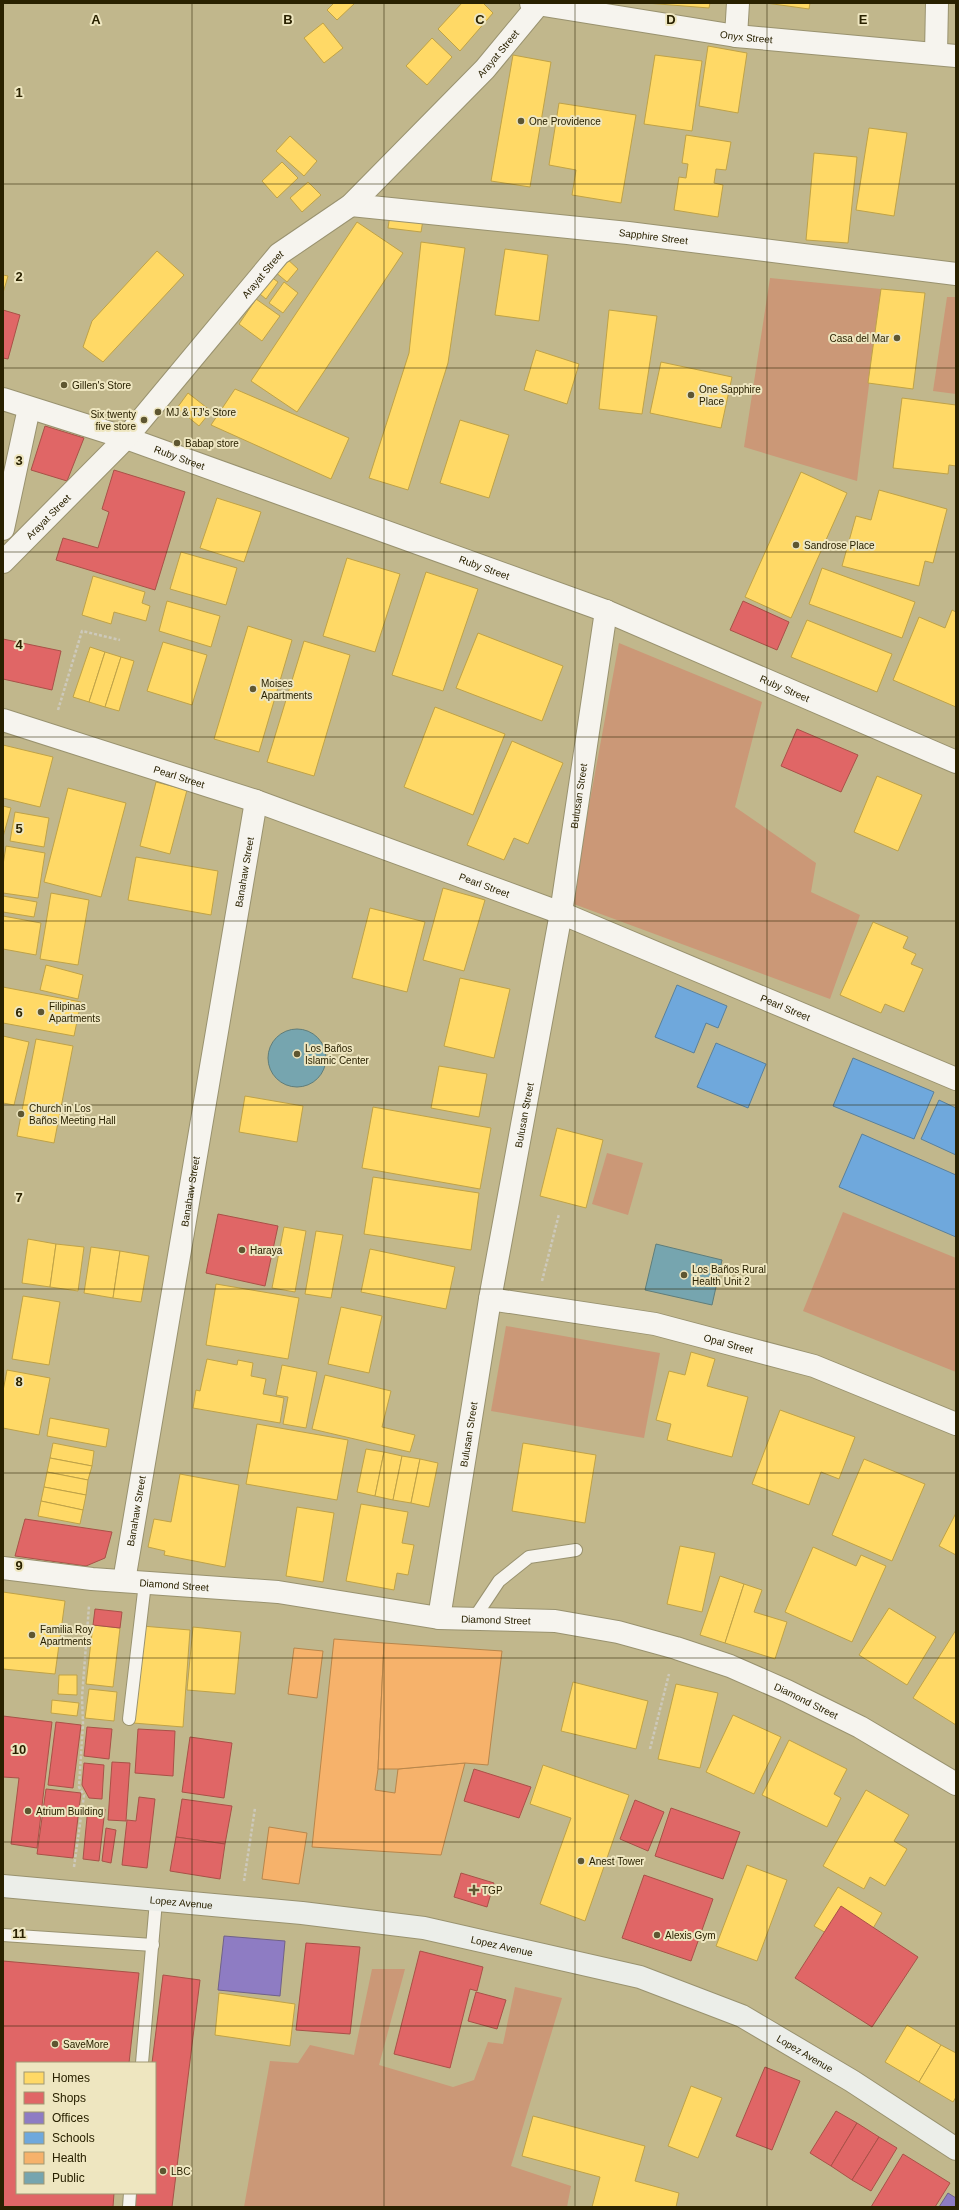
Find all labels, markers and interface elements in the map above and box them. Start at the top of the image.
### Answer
text: A [91,12,101,27]
text: B [283,12,293,27]
text: C [475,12,485,27]
text: D [666,12,676,27]
text: E [859,12,868,27]
street label: Arayat Street [475,28,521,80]
street label: Onyx Street [719,29,773,45]
text: 1 [15,85,23,100]
marker: One Providence [516,116,526,126]
place label: One Providence [529,116,601,127]
street label: Sapphire Street [618,227,689,246]
street label: Arayat Street [240,248,285,300]
text: 2 [15,269,23,284]
place label: Casa del Mar [830,333,890,344]
marker: Casa del Mar [892,333,902,343]
marker: Gillen's Store [59,380,69,390]
place label: Gillen's Store [72,380,132,391]
place label: One Sapphire Place [699,384,761,407]
marker: One Sapphire Place [686,390,696,400]
marker: MJ & TJ's Store [153,407,163,417]
place label: MJ & TJ's Store [166,407,237,418]
place label: Six twenty five store [90,409,136,432]
marker: Six twenty five store [139,415,149,425]
marker: Babap store [172,438,182,448]
place label: Babap store [185,438,239,449]
street label: Ruby Street [153,444,206,472]
text: 3 [15,453,23,468]
street label: Arayat Street [24,492,73,542]
marker: Sandrose Place [791,540,801,550]
place label: Sandrose Place [804,540,875,551]
street label: Ruby Street [458,554,511,582]
text: 4 [15,637,23,652]
street label: Ruby Street [758,673,811,704]
place label: Moises Apartments [261,678,312,701]
marker: Moises Apartments [248,684,258,694]
street label: Bulusan Street [569,762,589,829]
street label: Pearl Street [152,764,206,790]
text: 5 [15,821,23,836]
street label: Banahaw Street [233,836,256,908]
street label: Pearl Street [458,871,511,900]
street label: Pearl Street [759,992,812,1023]
place label: Filipinas Apartments [49,1001,100,1024]
text: 6 [15,1005,23,1020]
marker: Filipinas Apartments [36,1007,46,1017]
place label: Los Baños Islamic Center [305,1043,370,1066]
marker: Los Baños Islamic Center [292,1049,302,1059]
street label: Bulusan Street [513,1082,536,1148]
place label: Church in Los Baños Meeting Hall [29,1103,116,1126]
marker: Church in Los Baños Meeting Hall [16,1109,26,1119]
street label: Banahaw Street [179,1155,202,1228]
text: 7 [15,1190,23,1205]
marker: Haraya [237,1245,247,1255]
place label: Haraya [250,1245,283,1256]
place label: Los Baños Rural Health Unit 2 [692,1264,766,1287]
marker: Los Baños Rural Health Unit 2 [679,1270,689,1280]
street label: Opal Street [703,1332,755,1356]
text: 8 [15,1374,23,1389]
street label: Bulusan Street [458,1401,480,1468]
street label: Banahaw Street [125,1475,148,1547]
text: 9 [15,1558,23,1573]
street label: Diamond Street [139,1577,209,1593]
street label: Diamond Street [461,1614,531,1626]
place label: Familia Roy Apartments [40,1624,93,1647]
marker: Familia Roy Apartments [27,1630,37,1640]
street label: Diamond Street [772,1681,840,1721]
text: 10 [12,1742,26,1757]
marker: Atrium Building [23,1806,33,1816]
place label: Atrium Building [36,1806,103,1817]
marker: Anest Tower [576,1856,586,1866]
place label: Anest Tower [589,1856,645,1867]
marker: TGP [469,1885,479,1895]
place label: TGP [482,1885,503,1896]
street label: Lopez Avenue [149,1894,214,1911]
text: 11 [12,1926,26,1941]
marker: Alexis Gym [652,1930,662,1940]
place label: Alexis Gym [665,1930,716,1941]
street label: Lopez Avenue [470,1934,534,1959]
street label: Lopez Avenue [775,2033,835,2075]
marker: SaveMore [50,2039,60,2049]
place label: SaveMore [63,2039,109,2050]
legend [16,2062,156,2194]
text: Homes [52,2071,90,2085]
text: Shops [52,2091,86,2105]
text: Offices [52,2111,89,2125]
text: Schools [52,2131,95,2145]
text: Health [52,2151,87,2165]
marker: LBC [158,2166,168,2176]
place label: LBC [171,2166,190,2177]
text: Public [52,2171,85,2185]

